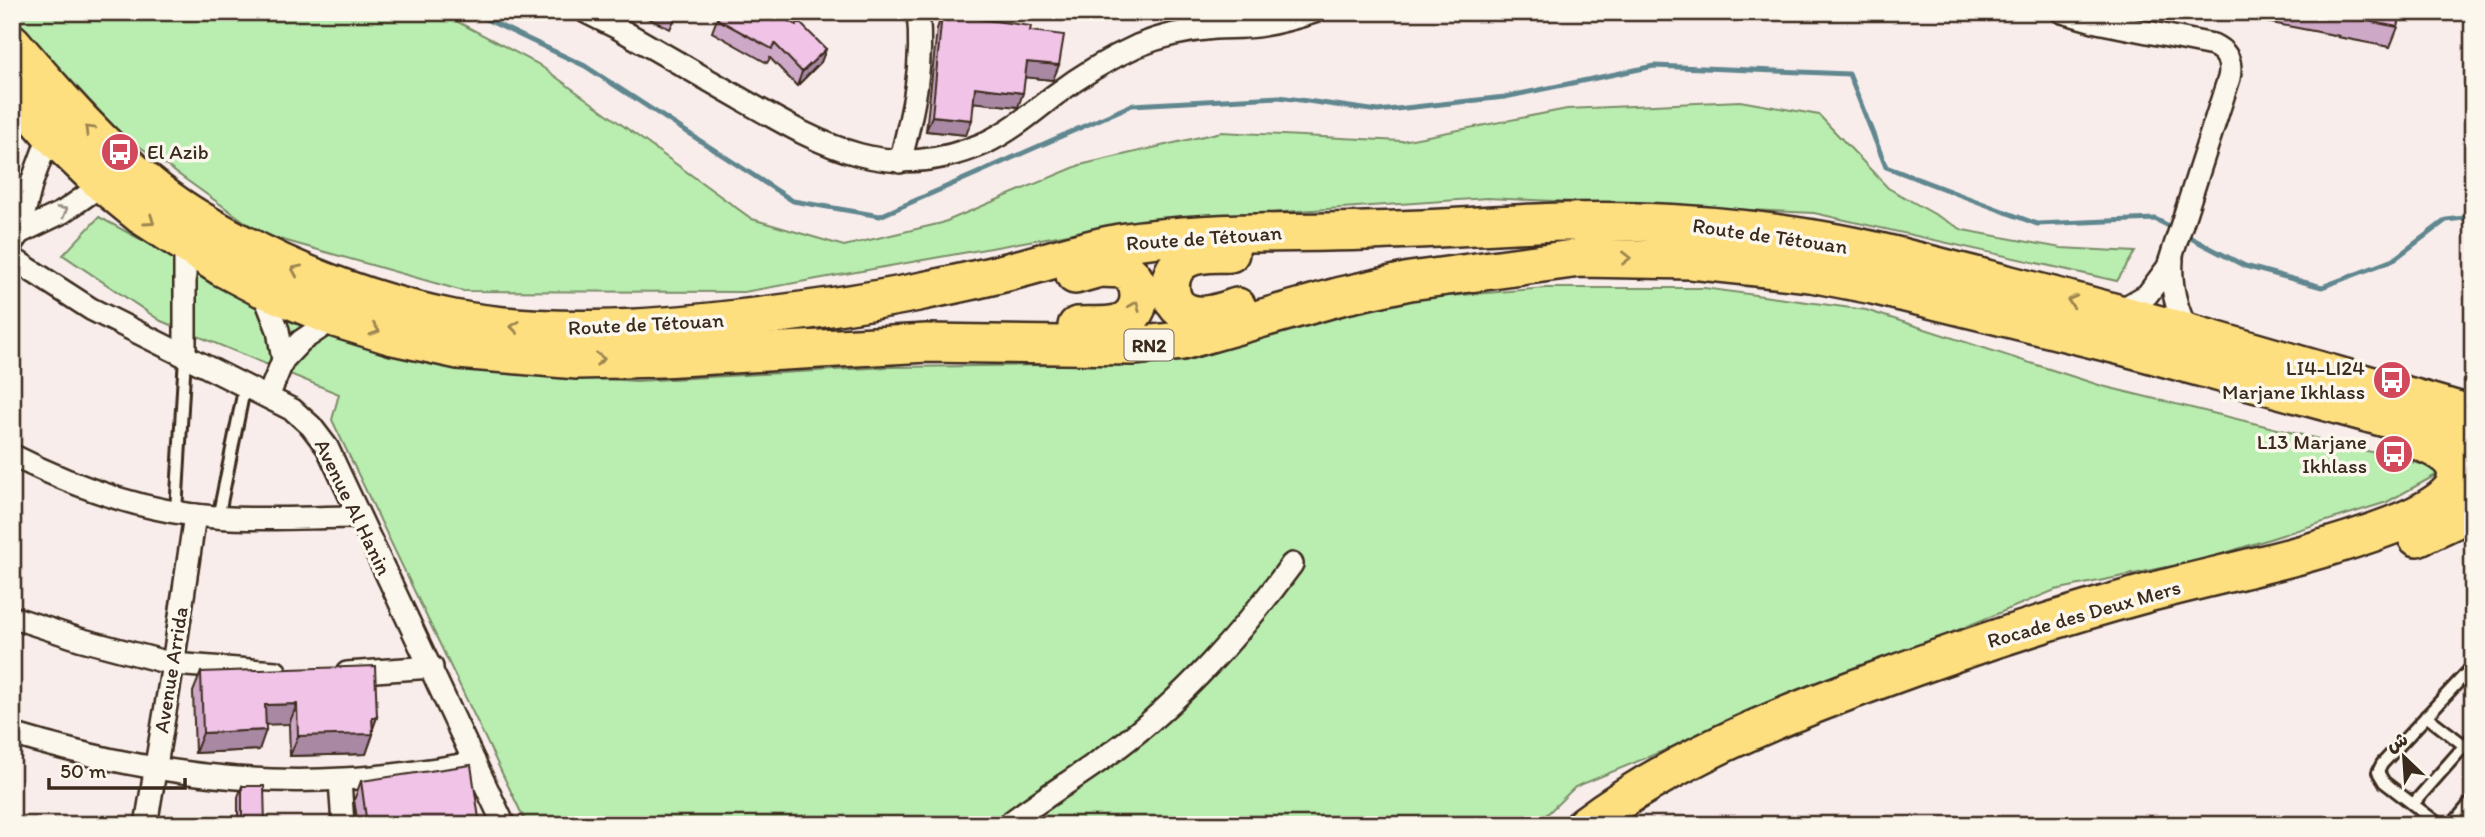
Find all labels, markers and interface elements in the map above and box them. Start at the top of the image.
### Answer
one-way arrow [84,125,97,138]
bus stop icon: El Azib [99,131,141,173]
place label: El Azib [147,139,209,164]
one-way arrow [55,207,68,220]
one-way arrow [142,212,155,225]
street label: Route de Tétouan [1691,212,1849,259]
street label: Route de Tétouan [1125,220,1283,255]
one-way arrow [1621,250,1631,266]
one-way arrow [291,264,303,278]
one-way arrow [2067,295,2079,309]
one-way arrow [1127,301,1141,313]
street label: Route de Tétouan [567,307,725,340]
one-way arrow [509,320,520,335]
one-way arrow [369,322,381,337]
road number: RN2 [1124,330,1174,360]
one-way arrow [595,352,606,367]
place label: LI4-LI24 Marjane Ikhlass [2222,355,2365,404]
bus stop icon: LI4-LI24 Marjane Ikhlass [2371,359,2413,401]
place label: L13 Marjane Ikhlass [2257,429,2367,478]
bus stop icon: L13 Marjane Ikhlass [2373,433,2415,475]
street label: Avenue Al Hanin [310,435,397,579]
street label: Rocade des Deux Mers [1984,574,2183,653]
street label: Avenue Arrida [148,605,193,735]
north arrow [2370,722,2440,792]
text: ش [2383,727,2411,757]
scale bar [49,746,186,790]
text: 50 m [60,758,107,783]

